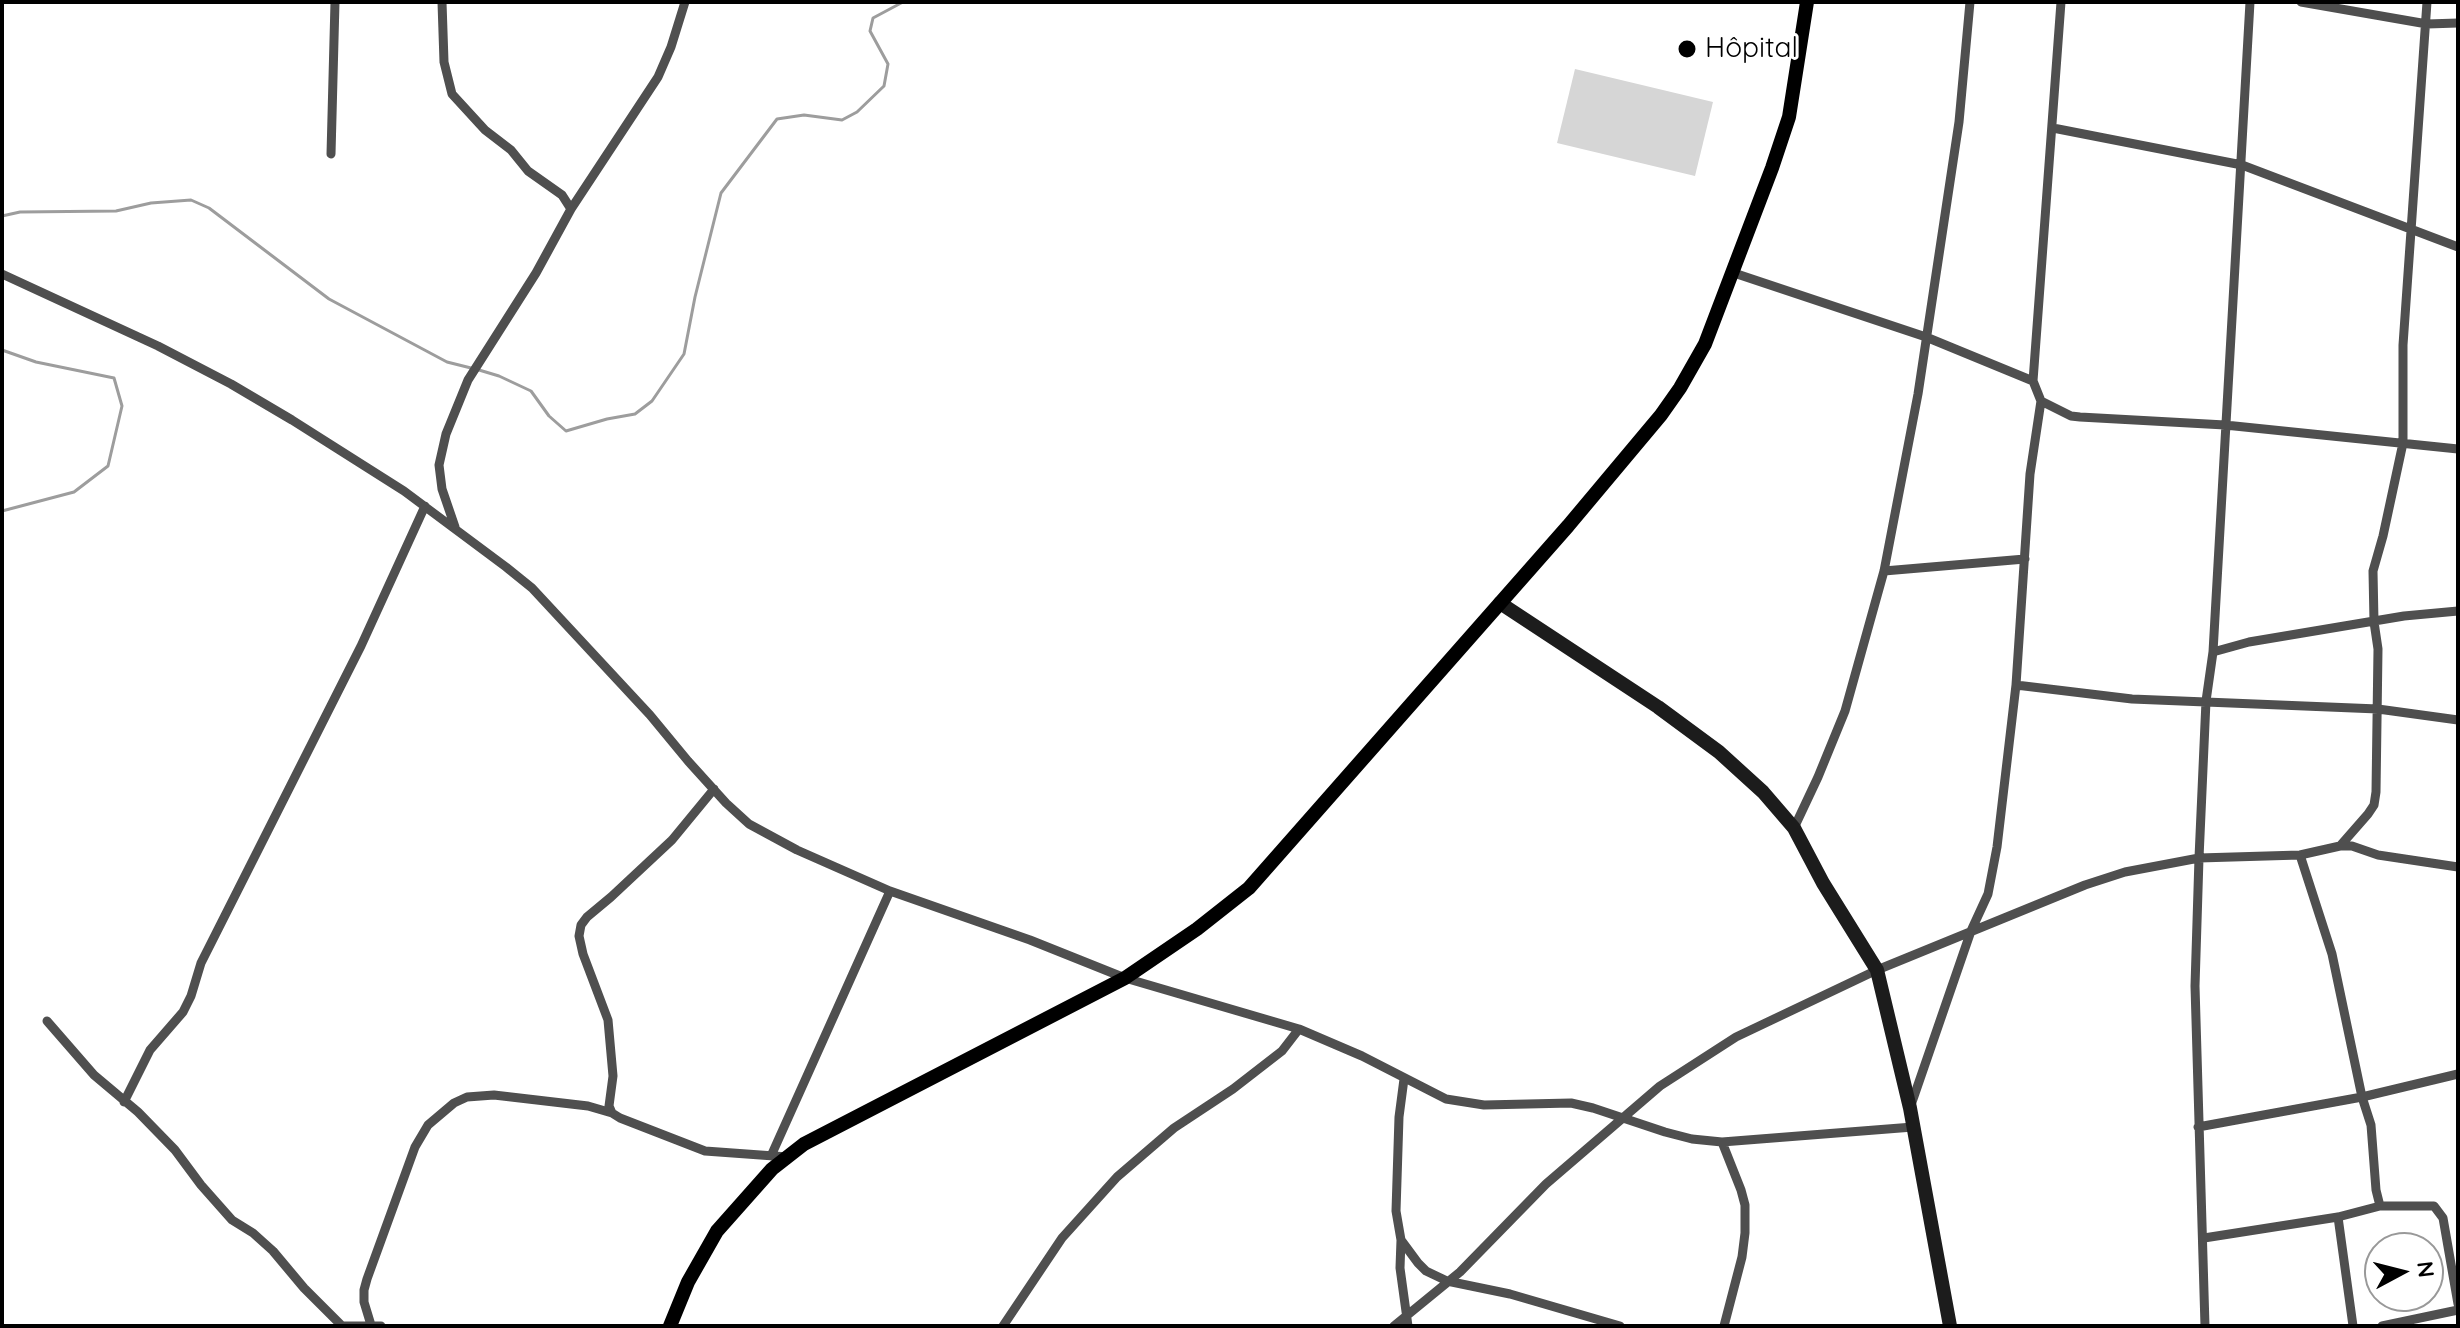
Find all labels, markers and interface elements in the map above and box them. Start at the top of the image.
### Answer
place label: Hôpital [1705,32,1798,66]
marker: Hôpital [1676,38,1698,60]
north arrow [2364,1232,2444,1312]
text: N [2411,1260,2441,1279]

